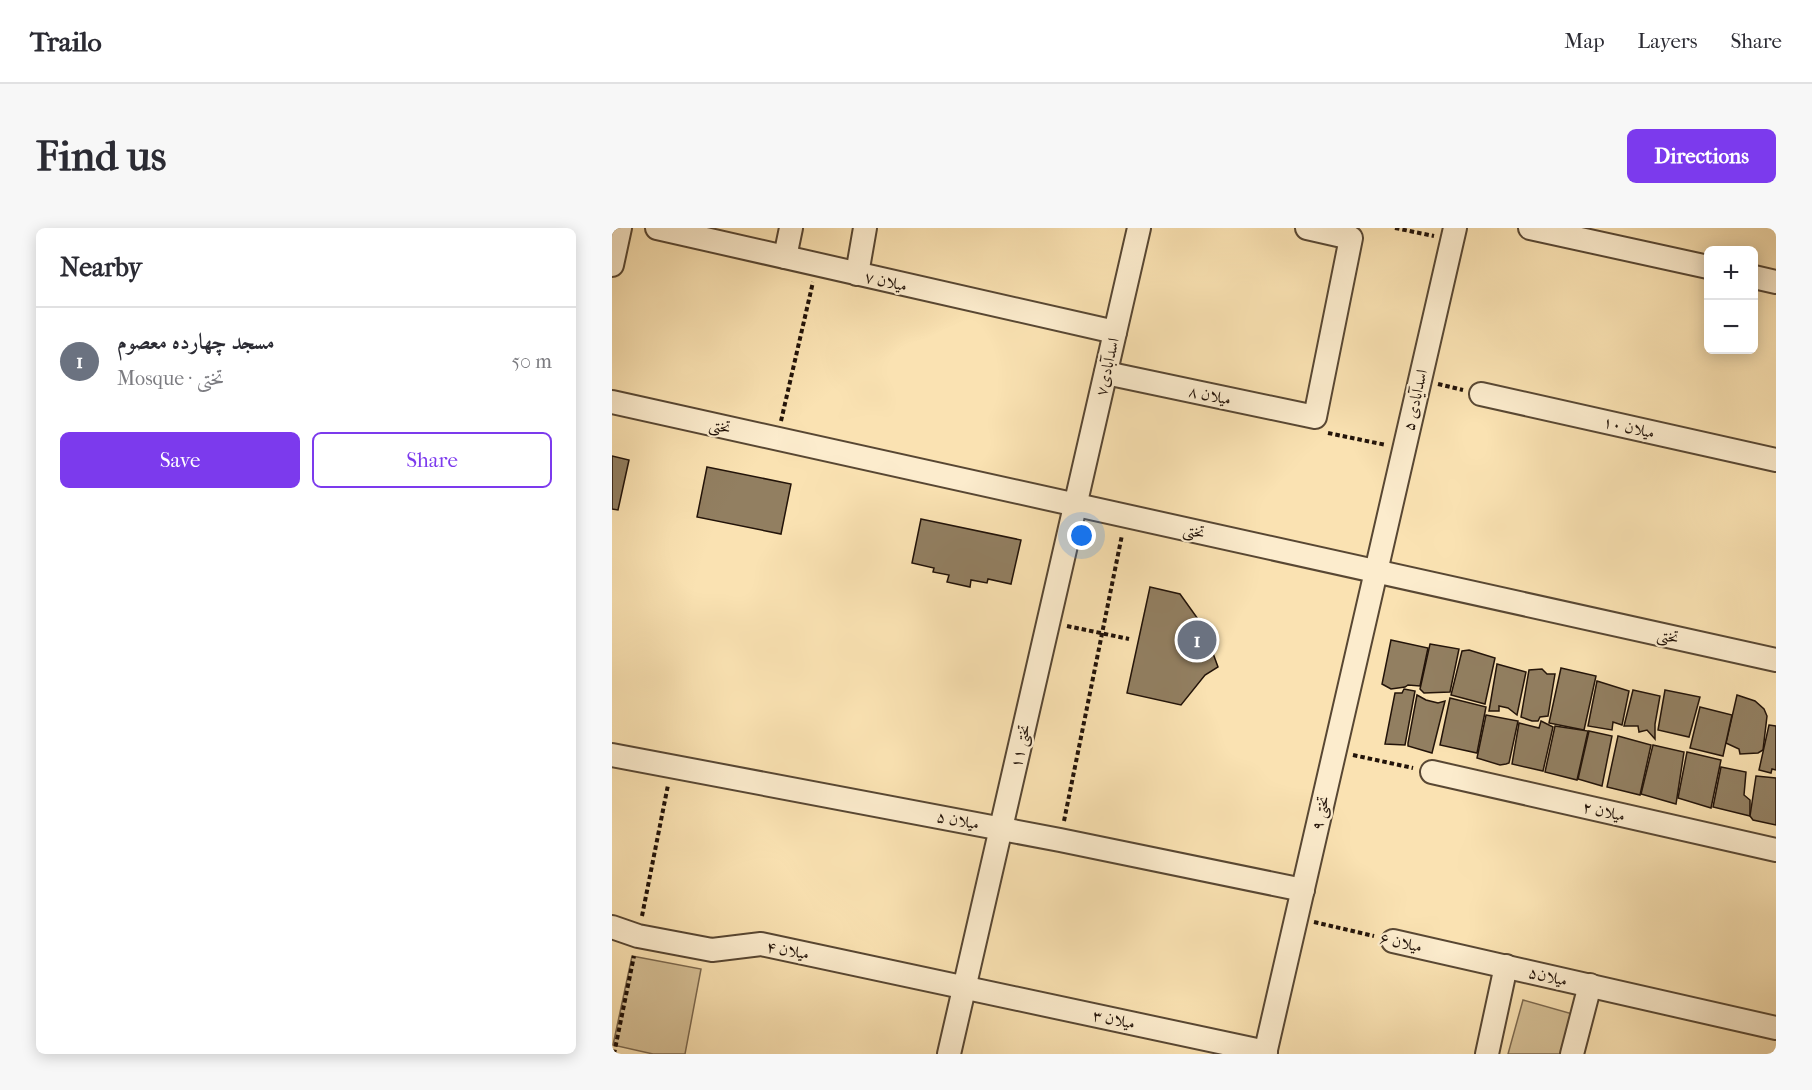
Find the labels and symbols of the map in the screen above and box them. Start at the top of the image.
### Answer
street label: میلان ۷ [863,267,909,295]
street label: اسدآبادی۷ [1091,336,1123,398]
street label: اسدآیادی ۵ [1399,367,1432,433]
street label: میلان ۸ [1187,381,1233,409]
street label: میلان ۱۰ [1601,412,1657,442]
street label: تختی [707,414,733,440]
street label: تختی [1181,519,1207,545]
your location [1067,521,1096,550]
pin: 1 [1178,618,1216,662]
street label: تختی [1655,624,1681,650]
street label: تختی ۱۱ [1006,722,1036,770]
street label: تختی ۹ [1307,794,1335,833]
street label: میلان ۲ [1581,797,1627,825]
street label: میلان ۵ [935,807,981,833]
street label: میلان ۶ [1378,928,1424,956]
street label: میلان ۴ [765,937,811,963]
street label: میلان۵ [1527,962,1569,990]
street label: میلان ۳ [1091,1005,1137,1033]

